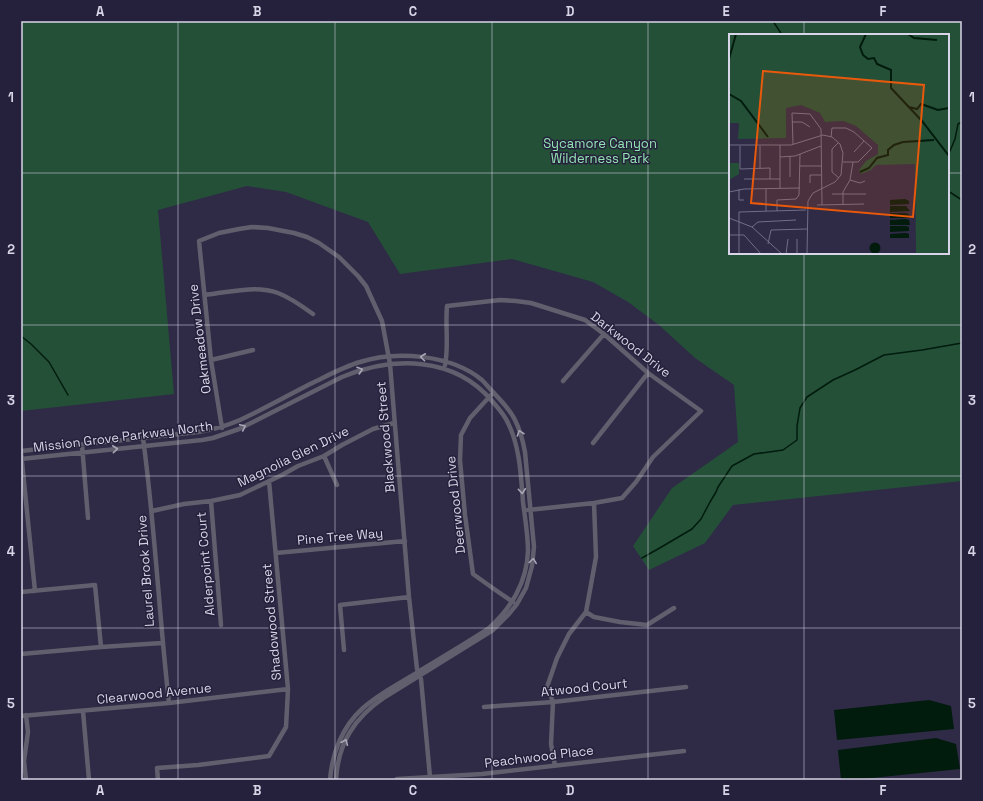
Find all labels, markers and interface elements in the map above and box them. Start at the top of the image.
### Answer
text: A [96,3,105,20]
text: B [253,3,262,20]
text: C [409,3,417,20]
text: D [566,3,575,20]
text: E [722,3,730,20]
text: F [880,3,887,20]
inset map [729,34,949,254]
text: 1 [8,89,14,106]
text: 1 [969,89,975,106]
park label: Sycamore Canyon Wilderness Park [543,135,657,167]
text: 2 [7,241,15,258]
text: 2 [968,241,976,258]
street label: Oakmeadow Drive [184,283,215,395]
street label: Darkwood Drive [587,308,674,381]
one-way arrow [420,353,426,362]
one-way arrow [356,367,363,375]
street label: Blackwood Street [372,381,399,493]
text: 3 [7,392,15,409]
text: 3 [968,392,976,409]
street label: Mission Grove Parkway North [32,417,214,456]
street label: Magnolia Glen Drive [235,422,352,491]
one-way arrow [239,424,246,432]
one-way arrow [516,429,524,436]
one-way arrow [112,445,119,454]
street label: Deerwood Drive [442,455,469,555]
one-way arrow [518,488,527,494]
street label: Alderpoint Court [192,511,219,617]
street label: Laurel Brook Drive [133,514,158,627]
street label: Pine Tree Way [296,524,384,549]
text: 4 [7,543,15,560]
text: 4 [968,543,976,560]
one-way arrow [528,558,537,564]
street label: Shadowood Street [258,563,285,681]
street label: Atwood Court [540,674,628,701]
street label: Clearwood Avenue [96,679,212,708]
text: 5 [7,695,15,712]
text: 5 [968,695,976,712]
one-way arrow [340,739,348,747]
street label: Peachwood Place [483,741,595,772]
text: A [96,782,105,799]
text: B [253,782,262,799]
text: C [409,782,417,799]
text: D [566,782,575,799]
text: E [722,782,730,799]
text: F [880,782,887,799]

